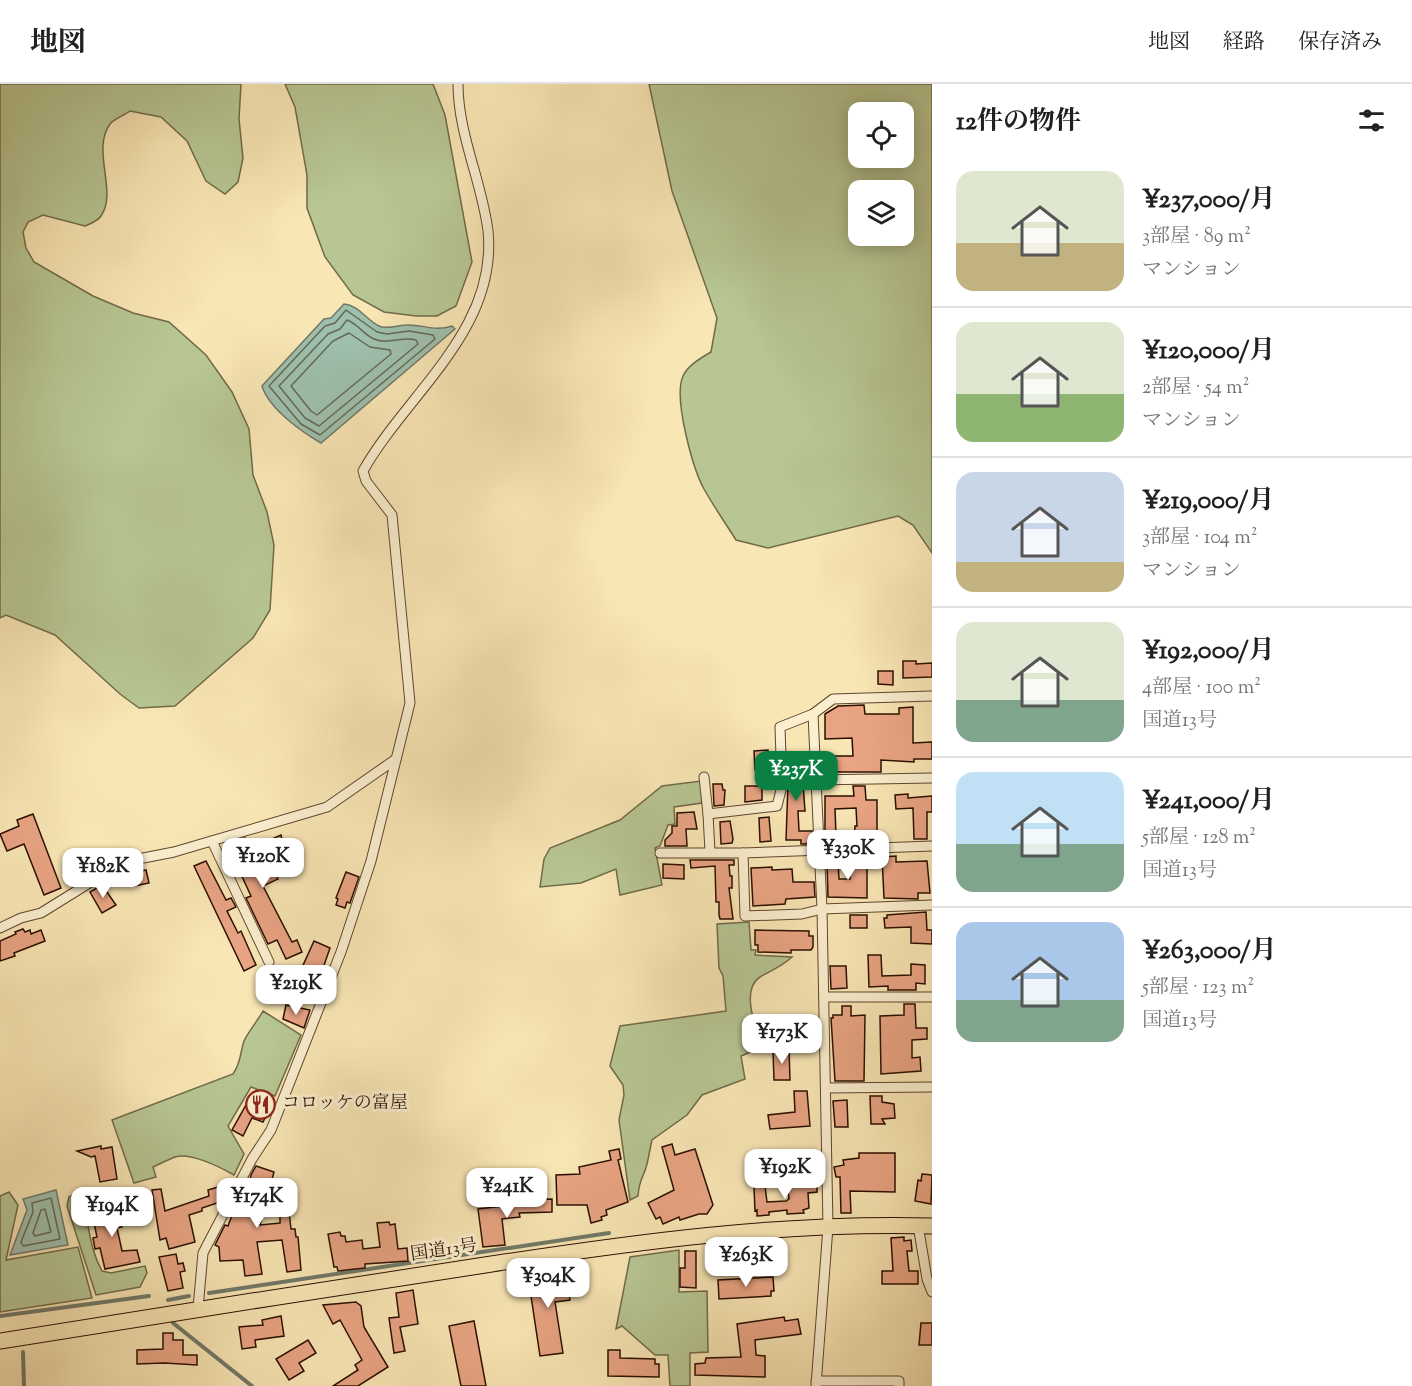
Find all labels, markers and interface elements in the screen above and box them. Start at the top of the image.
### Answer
text: 地図 [30,24,86,64]
text: 地図 [1148,28,1190,58]
text: 経路 [1223,28,1265,58]
text: 保存済み [1298,28,1382,58]
map controls [848,102,914,246]
button: locate [848,102,914,168]
text: 12件の物件 [956,104,1081,141]
icon: filters [1355,104,1388,137]
button: layers [848,180,914,246]
text: ¥237,000/月 [1142,182,1276,219]
icon: home [1004,195,1076,267]
text: 3部屋 · 89 m² [1142,223,1251,252]
text: マンション [1142,256,1241,285]
text: ¥120,000/月 [1142,333,1275,370]
icon: home [1004,346,1076,418]
text: 2部屋 · 54 m² [1142,374,1249,403]
text: マンション [1142,407,1241,436]
text: ¥219,000/月 [1142,483,1274,520]
icon: home [1004,496,1076,568]
text: 3部屋 · 104 m² [1142,524,1257,553]
text: マンション [1142,557,1241,586]
text: ¥192,000/月 [1142,633,1275,670]
icon: home [1004,646,1076,718]
text: 4部屋 · 100 m² [1142,674,1261,703]
text: 国道13号 [1142,707,1217,736]
pin: ¥237K [754,751,838,802]
text: ¥237K [769,756,823,785]
text: ¥241,000/月 [1142,783,1275,820]
icon: home [1004,796,1076,868]
text: 5部屋 · 128 m² [1142,824,1256,853]
pin: ¥330K [806,830,890,881]
text: ¥330K [821,835,875,864]
pin: ¥120K [221,838,305,889]
text: ¥120K [236,843,290,872]
pin: ¥182K [61,848,145,899]
text: ¥182K [76,853,130,882]
text: 国道13号 [1142,857,1217,886]
text: ¥263,000/月 [1142,933,1277,970]
icon: home [1004,946,1076,1018]
pin: ¥219K [254,965,338,1016]
text: ¥219K [270,970,322,999]
text: 5部屋 · 123 m² [1142,974,1254,1003]
text: 国道13号 [1142,1007,1217,1036]
pin: ¥173K [740,1014,824,1065]
text: ¥173K [756,1019,808,1048]
restaurant icon: コロッケの富屋 [245,1088,277,1120]
place label: コロッケの富屋 [282,1091,408,1117]
pin: ¥192K [743,1149,827,1200]
text: ¥192K [758,1154,812,1183]
pin: ¥241K [465,1168,549,1219]
text: ¥241K [480,1173,534,1202]
pin: ¥174K [215,1178,299,1229]
text: ¥174K [231,1183,283,1212]
pin: ¥194K [70,1187,154,1238]
text: ¥194K [85,1192,139,1221]
street label: 国道13号 [409,1233,479,1269]
pin: ¥263K [704,1237,788,1288]
text: ¥263K [719,1242,773,1271]
pin: ¥304K [506,1258,590,1309]
text: ¥304K [521,1263,575,1292]

